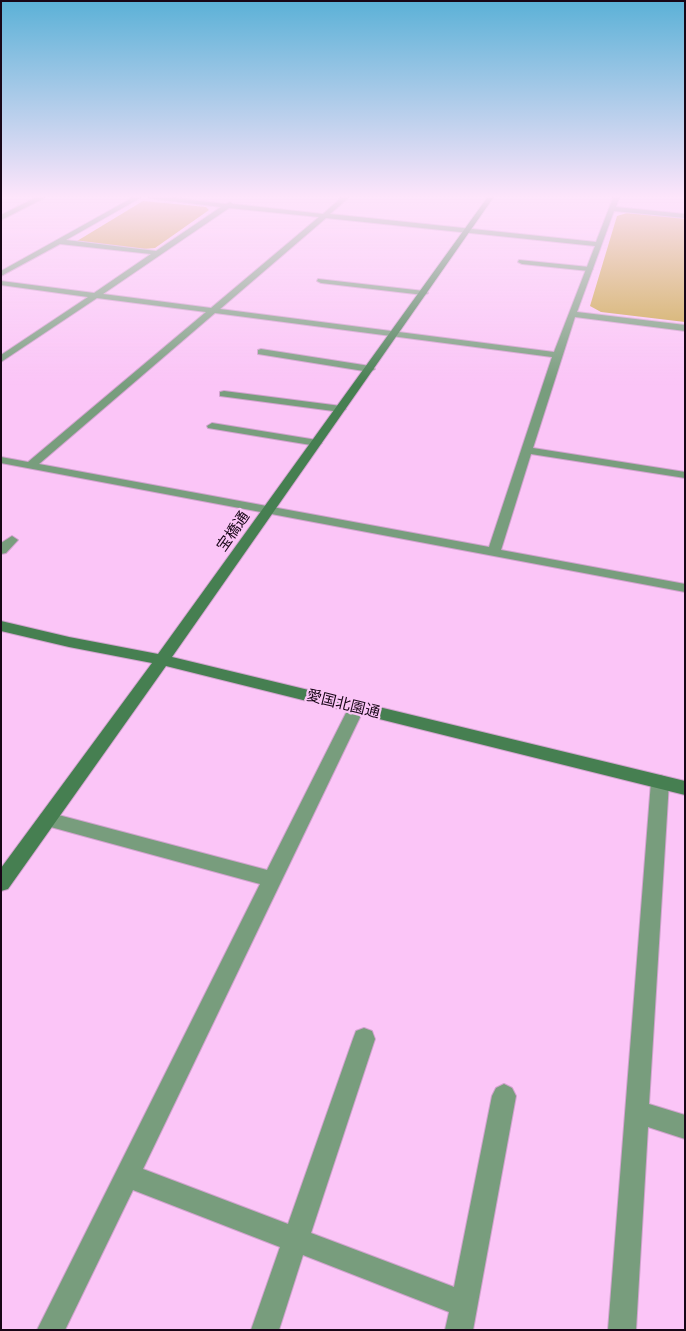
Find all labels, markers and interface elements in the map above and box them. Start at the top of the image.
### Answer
street label: 宝橋通 [214,508,254,556]
street label: 愛国北園通 [304,687,382,723]

